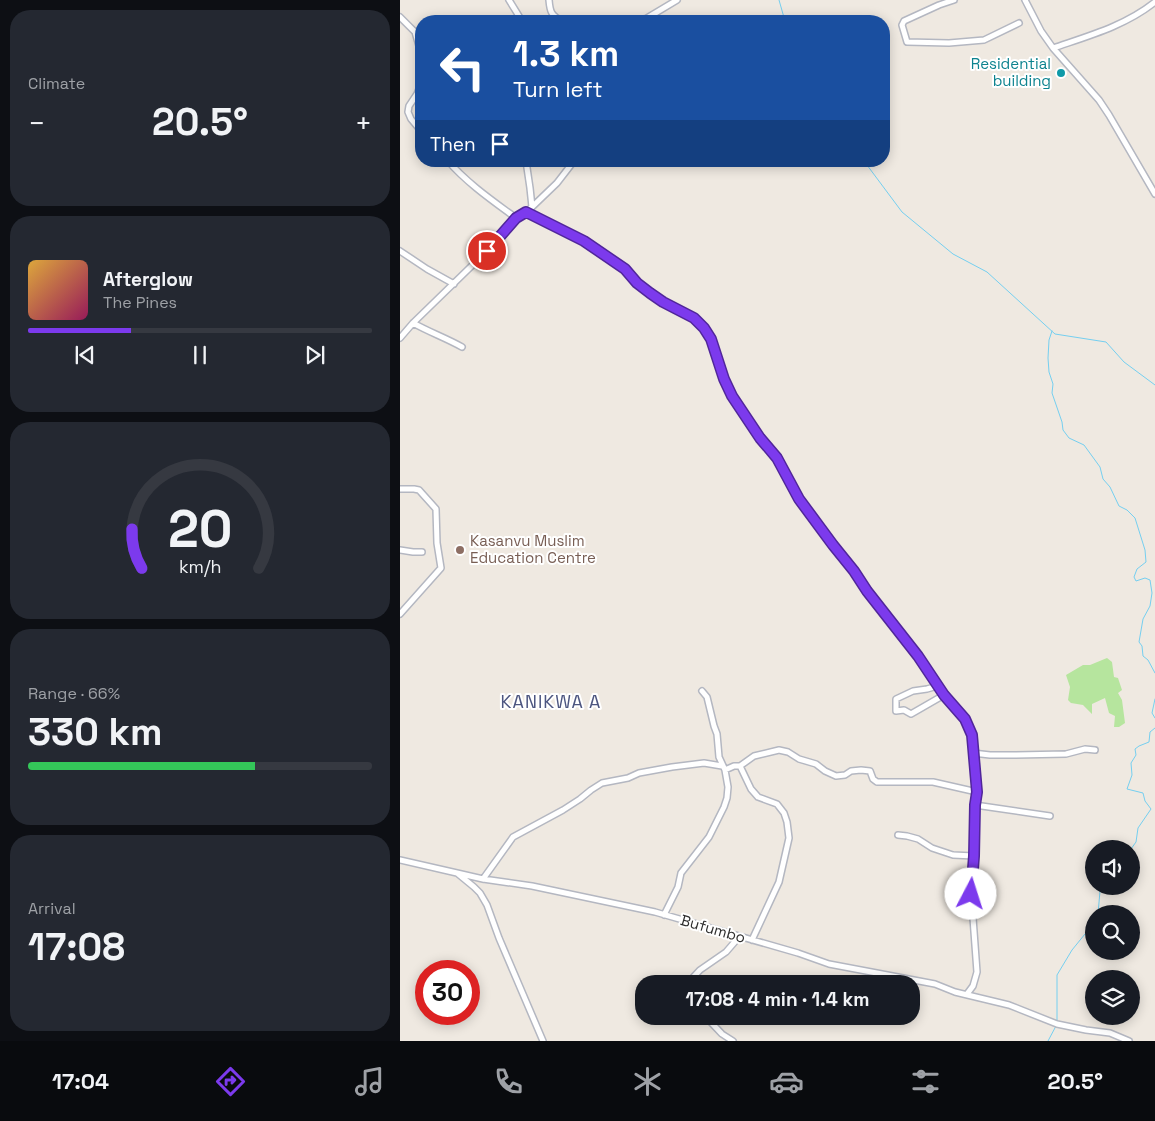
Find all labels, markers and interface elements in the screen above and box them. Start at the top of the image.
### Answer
text: 1.3 km [513,32,619,76]
icon: left [430,35,495,100]
place label: Residential building [971,54,1051,90]
marker: Residential building [1055,67,1067,79]
text: Climate [28,73,85,94]
text: Turn left [513,75,603,103]
text: 20.5° [152,98,248,146]
text: − [28,105,45,141]
text: + [355,105,372,141]
icon: arrive [486,130,514,158]
text: Then [430,132,476,157]
pin [466,230,508,272]
icon: arrive [473,237,501,265]
text: Afterglow [103,267,193,292]
text: The Pines [103,292,177,313]
icon: previous [71,341,99,369]
icon: pause [186,341,214,369]
icon: next [301,341,329,369]
text: 20 [168,496,232,562]
place label: Kasanvu Muslim Education Centre [470,531,596,567]
marker: Kasanvu Muslim Education Centre [454,544,466,556]
text: km/h [179,555,221,578]
text: Range · 66% [28,683,120,704]
district label: KANIKWA A [501,690,601,713]
text: 330 km [28,708,162,756]
map controls [1085,840,1140,1025]
button: sound [1085,840,1140,895]
position arrow [944,867,996,919]
text: Arrival [28,898,76,919]
button: search [1085,905,1140,960]
street label: Bufumbo [678,910,748,947]
text: 17:08 [28,923,125,971]
speed limit sign: 30 [415,960,480,1025]
button: layers [1085,970,1140,1025]
text: 17:08 · 4 min · 1.4 km [685,987,870,1012]
icon: directions [213,1064,248,1099]
icon: music [352,1064,387,1099]
icon: phone [491,1064,526,1099]
icon: climate [630,1064,665,1099]
icon: car [769,1064,804,1099]
icon: filters [908,1064,943,1099]
text: 17:04 [52,1067,109,1095]
text: 20.5° [1047,1067,1103,1095]

